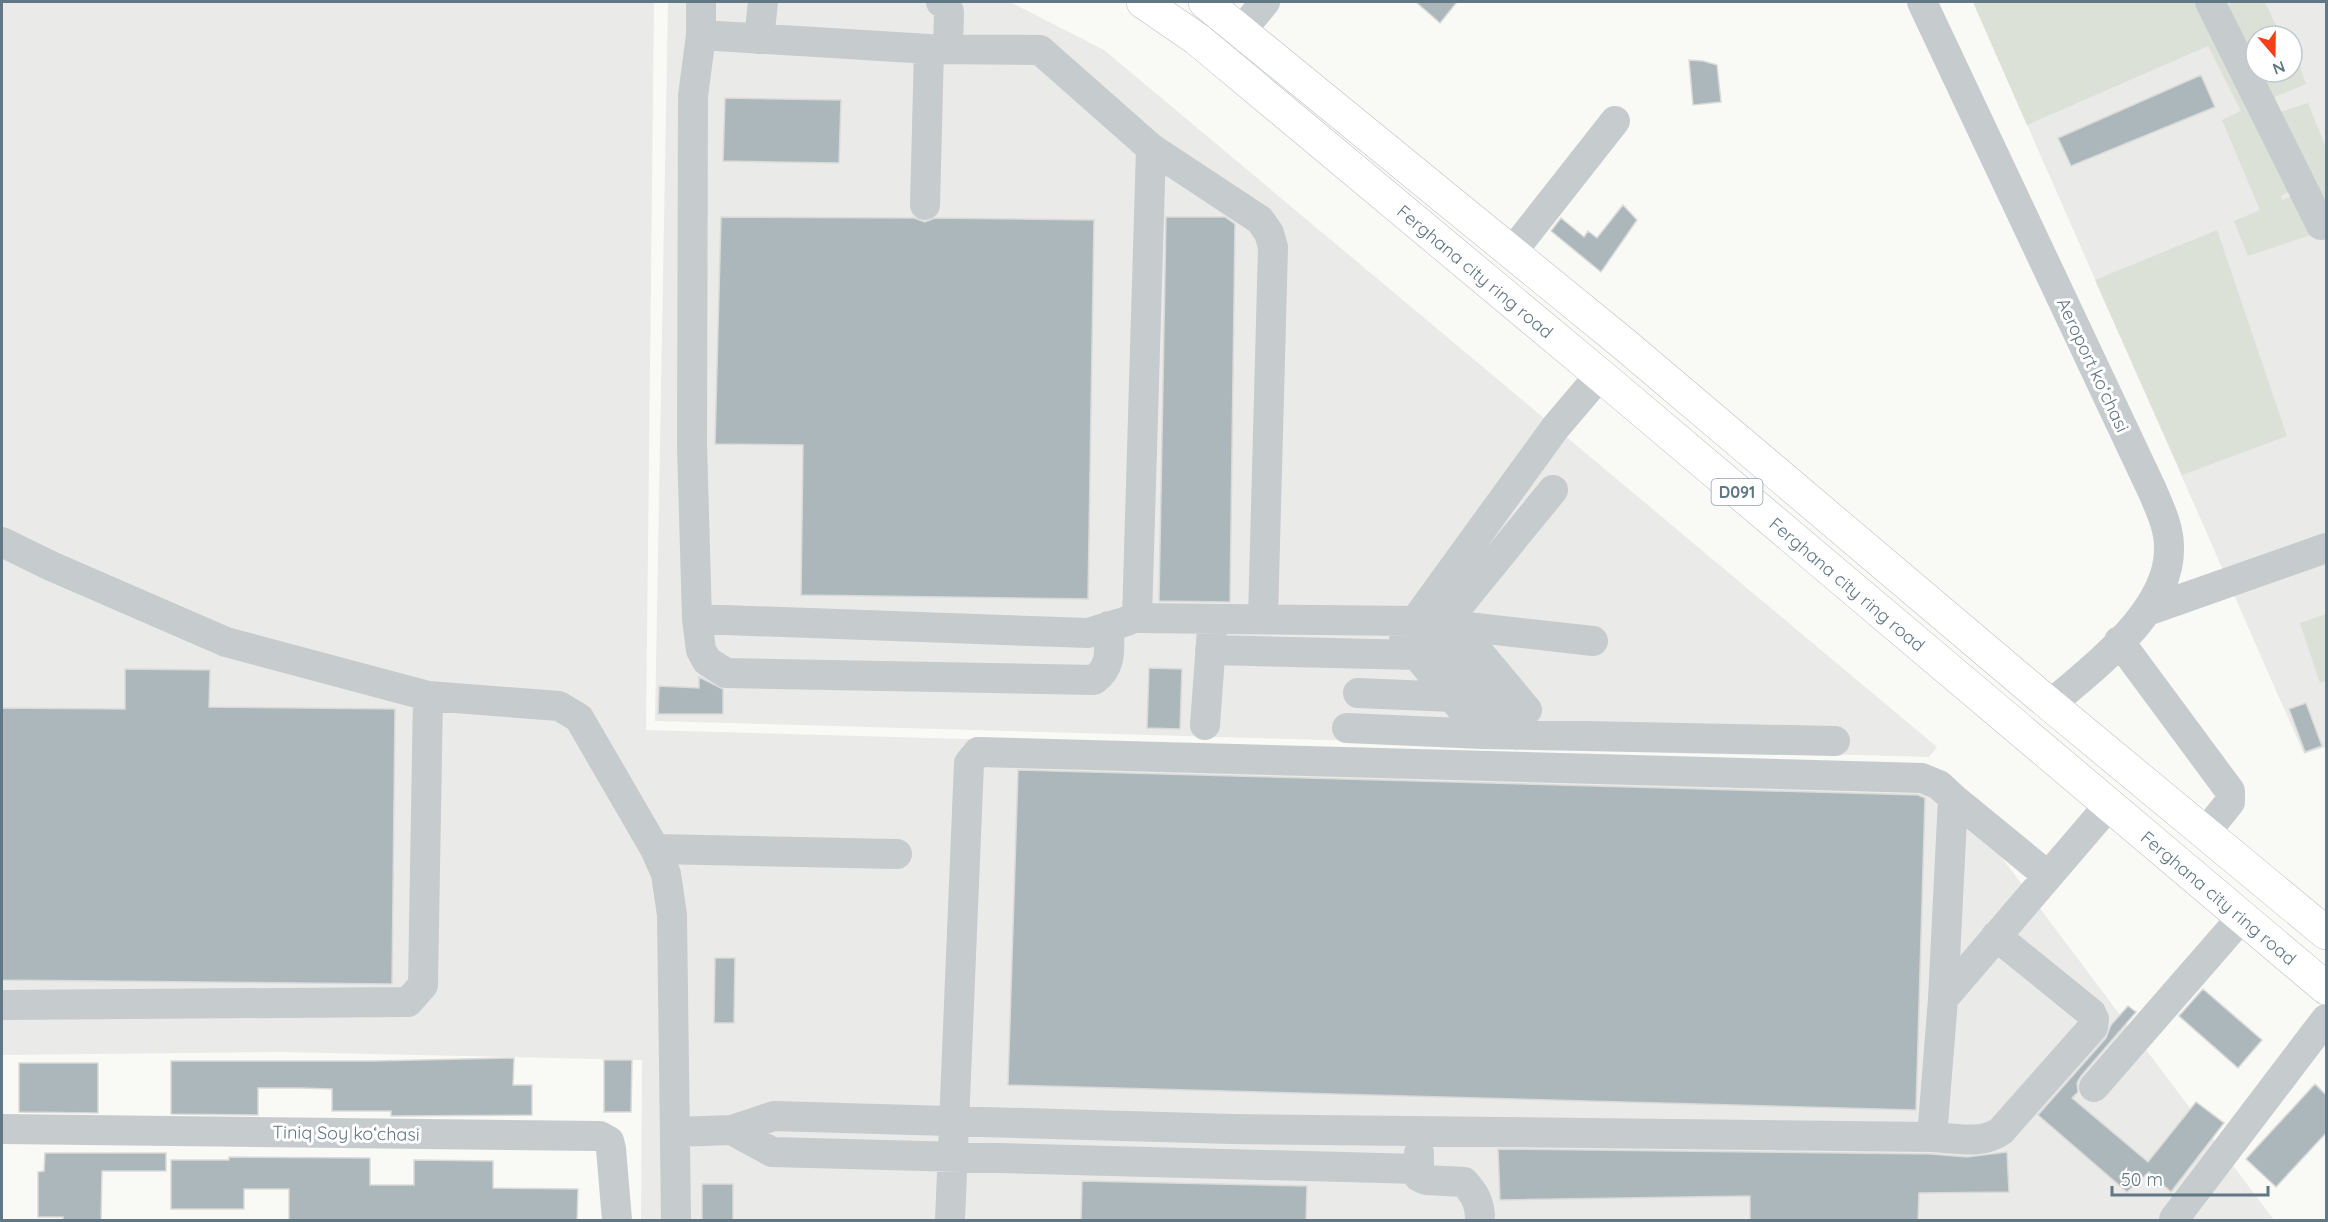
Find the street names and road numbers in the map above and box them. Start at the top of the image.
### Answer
street label: Ferghana city ring road [1393,199,1558,343]
street label: Aeroport koʻchasi [2052,294,2134,436]
road number: D091 [1712,479,1762,505]
street label: Ferghana city ring road [1765,512,1930,656]
street label: Ferghana city ring road [2136,825,2301,970]
street label: Tiniq Soy koʻchasi [272,1120,420,1146]

